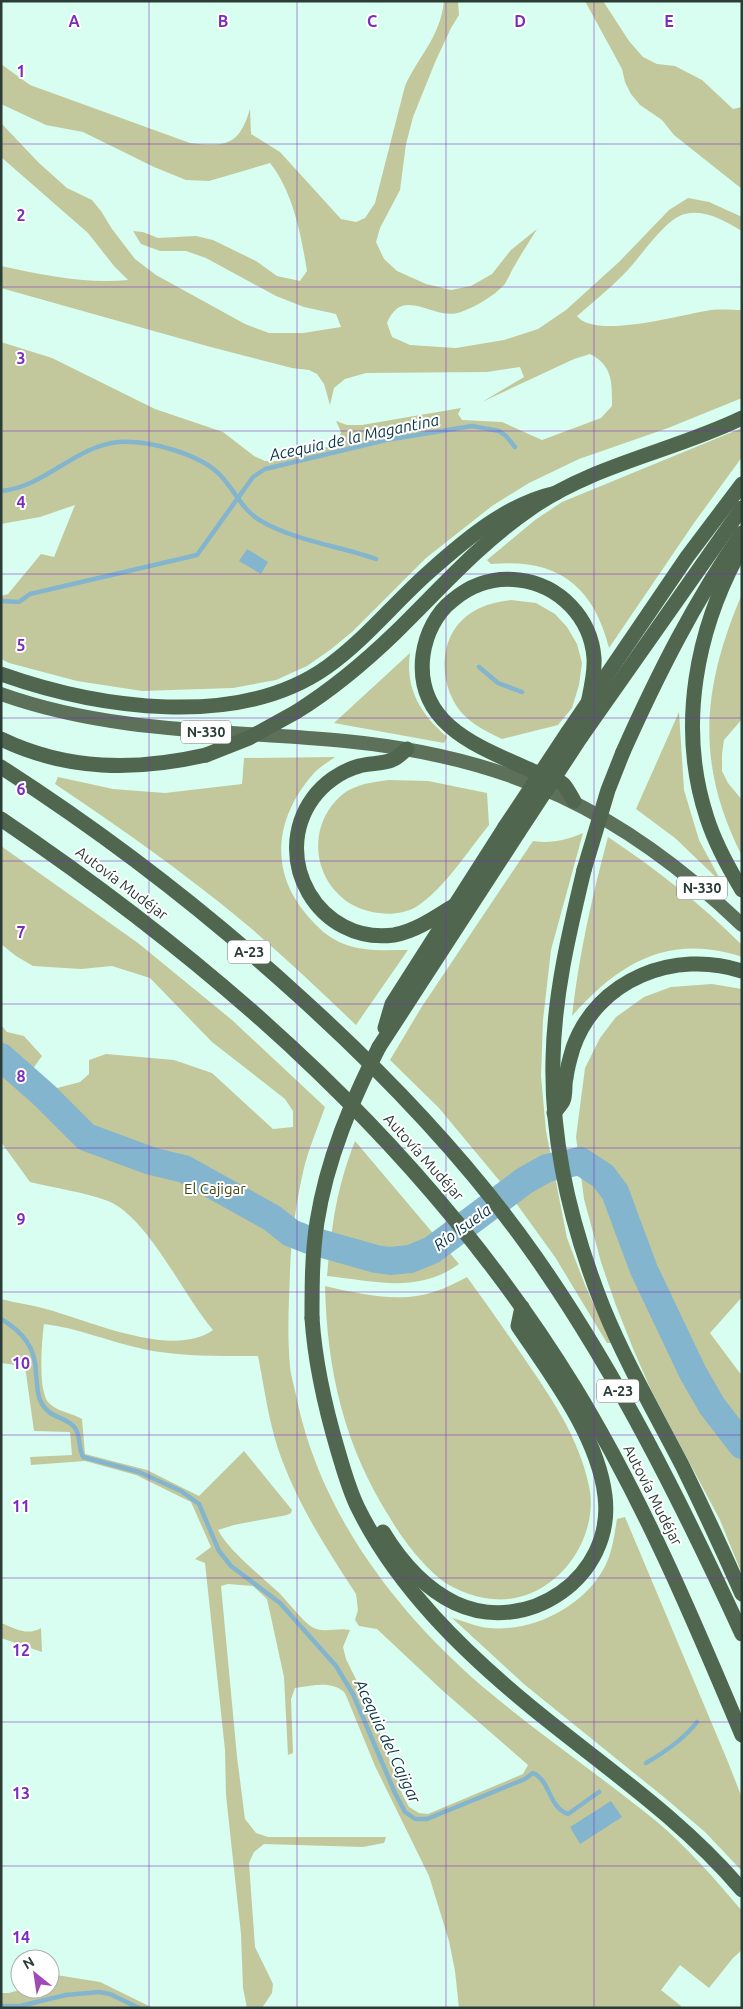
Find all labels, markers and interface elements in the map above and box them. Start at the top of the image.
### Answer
text: A [68,12,80,30]
text: B [218,12,228,30]
text: C [367,12,377,30]
text: D [514,12,526,30]
text: E [664,12,674,30]
text: 1 [16,62,26,80]
text: 2 [16,206,26,224]
text: 3 [16,349,26,367]
water label: Acequia de la Magantina [267,410,441,464]
text: 4 [16,493,26,511]
text: 5 [16,636,26,654]
road number: N-330 [181,720,231,744]
text: 6 [16,780,26,798]
street label: Autovía Mudéjar [73,843,172,923]
road number: N-330 [677,876,727,900]
text: 7 [16,923,26,941]
road number: A-23 [228,940,270,964]
text: 8 [16,1067,26,1085]
street label: Autovía Mudéjar [381,1110,468,1204]
park label: El Cajigar [184,1180,246,1197]
water label: Río Isuela [430,1200,494,1254]
text: 9 [16,1210,26,1228]
text: 10 [12,1354,30,1372]
road number: A-23 [597,1380,639,1402]
street label: Autovía Mudéjar [620,1442,686,1548]
text: 11 [12,1497,30,1515]
text: 12 [12,1641,30,1659]
water label: Acequia del Cajigar [351,1675,425,1806]
text: 13 [12,1784,30,1802]
text: 14 [12,1928,30,1946]
north arrow [10,1949,60,1999]
text: N [20,1953,37,1972]

